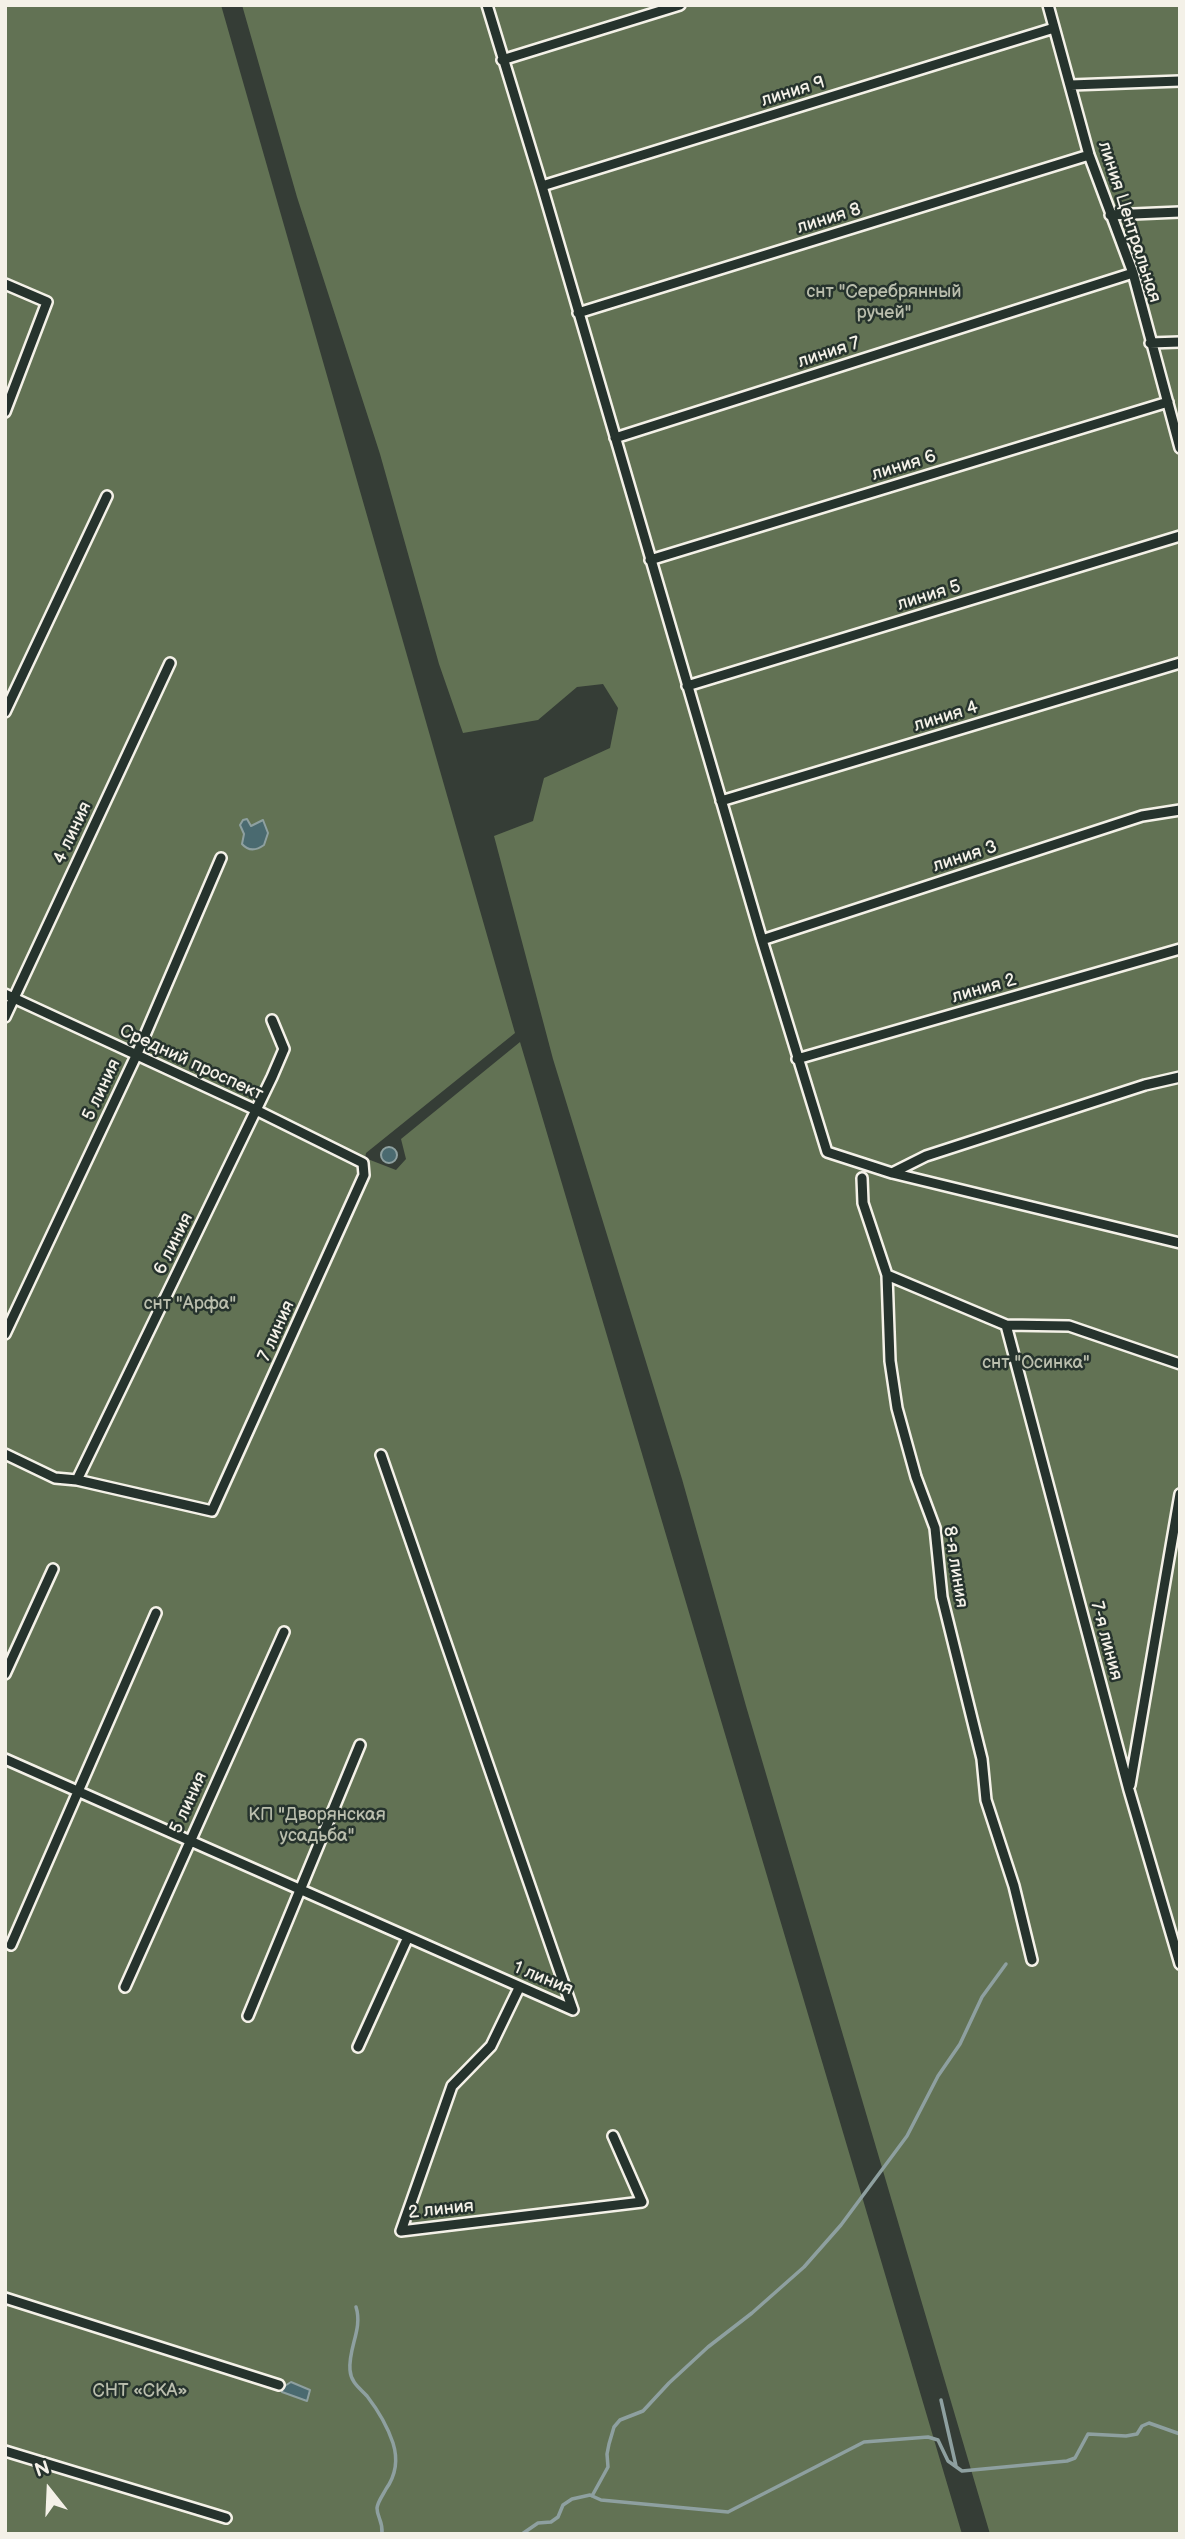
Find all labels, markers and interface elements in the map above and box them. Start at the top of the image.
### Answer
street label: линия 9 [758,72,828,112]
street label: линия Центральная [1093,139,1165,305]
street label: линия 8 [794,199,864,239]
park label: снт "Серебрянный ручей" [807,281,961,324]
street label: линия 7 [795,333,863,373]
street label: линия 6 [869,446,939,486]
street label: линия 5 [894,576,964,616]
street label: линия 4 [911,697,981,737]
street label: 4 линия [49,798,97,868]
street label: линия 3 [930,836,1000,878]
street label: линия 2 [949,970,1019,1008]
street label: Средний проспект [116,1020,266,1106]
street label: 5 линия [78,1056,126,1124]
street label: 6 линия [150,1209,198,1279]
park label: снт "Арфа" [144,1293,236,1315]
street label: 7 линия [254,1297,300,1365]
park label: снт "Осинка" [982,1352,1090,1374]
street label: 8-я линия [938,1525,972,1609]
street label: 7-я линия [1085,1599,1127,1683]
street label: 5 линия [166,1769,212,1837]
park label: КП "Дворянская усадьба" [248,1804,386,1846]
street label: 1 линия [510,1957,576,2001]
street label: 2 линия [407,2196,475,2224]
park label: СНТ «СКА» [92,2380,188,2402]
north arrow [14,2455,84,2525]
text: N [32,2456,53,2483]

